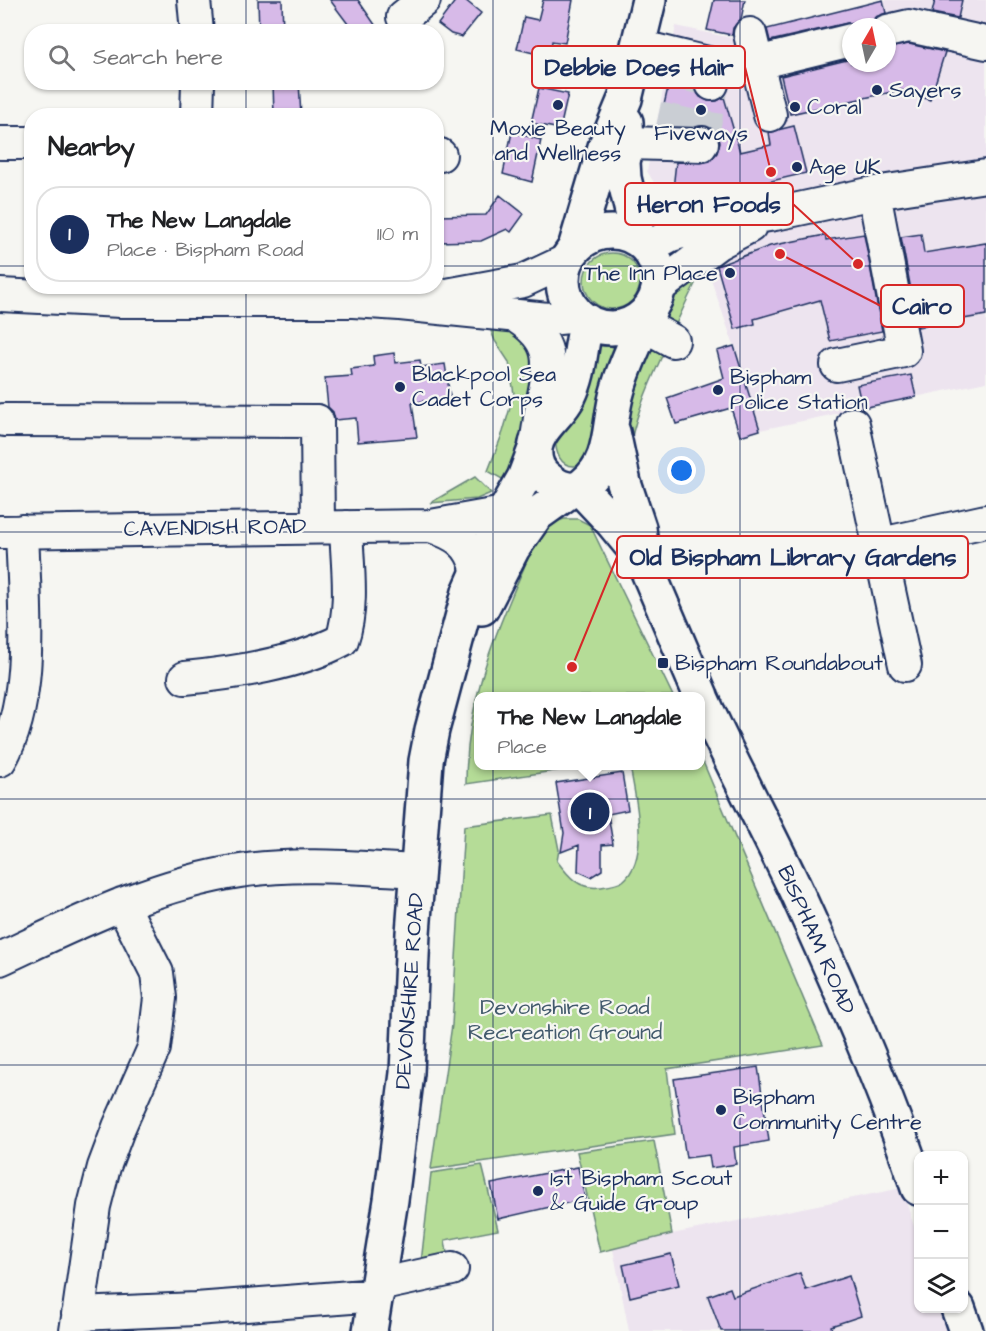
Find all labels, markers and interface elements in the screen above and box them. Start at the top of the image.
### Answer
north arrow [842,18,896,72]
search box [24,24,444,90]
icon: search [45,41,78,74]
text: Search here [93,42,223,73]
callout: Debbie Does Hair [532,46,745,88]
text: Debbie Does Hair [544,51,734,85]
place label: Sayers [889,75,962,107]
marker: Sayers [870,83,884,97]
place label: Coral [807,92,862,123]
marker: Moxie Beauty and Wellness [551,98,565,112]
marker: Coral [788,100,802,114]
marker: Fiveways [694,103,708,117]
place label: Moxie Beauty and Wellness [490,113,626,169]
place label: Fiveways [654,118,748,150]
text: Nearby [48,129,135,165]
place label: Age UK [809,152,882,184]
marker: Age UK [790,160,804,174]
callout: Heron Foods [625,183,793,225]
text: Heron Foods [637,188,781,222]
text: The New Langdale [107,205,291,236]
text: 1 [68,220,71,248]
text: 110 m [377,220,418,248]
text: Place · Bispham Road [107,236,303,264]
place label: The Inn Place [584,258,718,289]
marker: The Inn Place [723,266,737,280]
callout: Cairo [881,285,964,327]
text: Cairo [892,290,952,324]
place label: Blackpool Sea Cadet Corps [412,359,556,415]
place label: Bispham Police Station [730,362,868,418]
marker: Blackpool Sea Cadet Corps [393,380,407,394]
marker: Bispham Police Station [711,383,725,397]
your location [667,456,696,485]
street label: CAVENDISH ROAD [123,511,307,545]
callout: Old Bispham Library Gardens [617,536,968,578]
text: Old Bispham Library Gardens [630,541,956,577]
place label: Bispham Roundabout [675,648,883,679]
marker: Bispham Roundabout [656,656,670,670]
popup [474,692,705,770]
text: The New Langdale [497,702,682,733]
text: Place [497,733,547,761]
pin: 1 [570,790,610,834]
street label: BISPHAM ROAD [769,860,863,1020]
street label: DEVONSHIRE ROAD [388,892,432,1090]
park label: Devonshire Road Recreation Ground [468,992,662,1048]
place label: Bispham Community Centre [733,1082,922,1139]
marker: Bispham Community Centre [714,1103,728,1117]
map controls [914,1151,968,1313]
button: + [914,1151,968,1205]
place label: 1st Bispham Scout & Guide Group [550,1163,732,1219]
marker: 1st Bispham Scout & Guide Group [531,1184,545,1198]
button: − [914,1205,968,1259]
button: layers [914,1259,968,1313]

